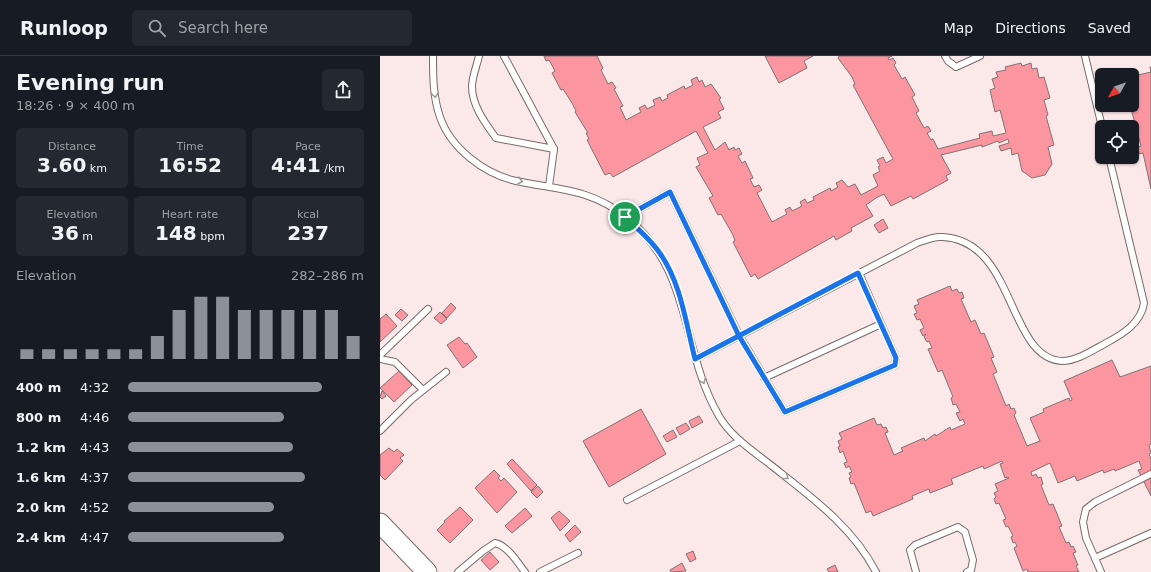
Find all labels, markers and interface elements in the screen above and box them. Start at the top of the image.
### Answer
search box [132,10,412,46]
text: Runloop [20,17,108,39]
icon: search [146,17,168,39]
text: Search here [178,19,268,37]
text: Map [944,20,973,36]
text: Directions [995,20,1066,36]
text: Saved [1088,20,1131,36]
north arrow [1095,68,1139,112]
map controls [1095,68,1139,164]
button: share [322,69,364,111]
text: Evening run [16,70,165,95]
one-way arrow [430,92,439,98]
text: 18:26 · 9 × 400 m [16,98,135,113]
button: locate [1095,120,1139,164]
text: Distance [48,140,96,153]
text: Time [177,140,203,153]
text: Pace [295,140,321,153]
text: 3.60 [37,153,86,177]
text: 16:52 [158,153,222,177]
text: 4:41 [271,153,321,177]
text: km [86,162,107,175]
text: /km [321,162,345,175]
one-way arrow [517,176,523,185]
pin [608,200,642,234]
icon: arrive [614,206,636,228]
text: Elevation [46,208,98,221]
text: Heart rate [162,208,218,221]
text: kcal [297,208,319,221]
text: 36 [51,221,79,245]
text: 148 [155,221,197,245]
text: 237 [287,221,329,245]
text: m [79,230,93,243]
text: bpm [197,230,225,243]
text: Elevation [16,268,76,283]
text: 282–286 m [291,268,364,283]
one-way arrow [698,376,706,384]
text: 400 m [16,380,61,395]
text: 4:32 [80,380,109,395]
text: 800 m [16,410,61,425]
text: 4:46 [80,410,109,425]
text: 1.2 km [16,440,66,455]
text: 4:43 [80,440,109,455]
text: 1.6 km [16,470,66,485]
text: 4:37 [80,470,109,485]
one-way arrow [782,472,789,479]
text: 2.0 km [16,500,66,515]
text: 4:52 [80,500,109,515]
text: 2.4 km [16,530,66,545]
text: 4:47 [80,530,109,545]

